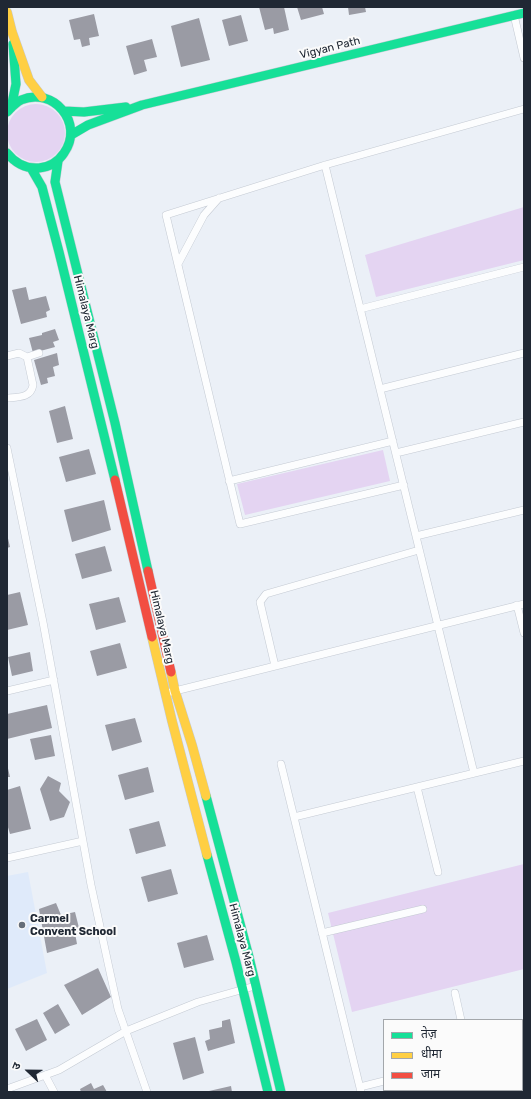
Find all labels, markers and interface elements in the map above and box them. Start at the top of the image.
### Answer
street label: Vigyan Path [298,34,362,62]
street label: Himalaya Marg [71,274,101,350]
street label: Himalaya Marg [147,589,177,665]
street label: Himalaya Marg [226,902,258,978]
place label: Carmel Convent School [30,912,116,938]
marker: Carmel Convent School [17,920,27,930]
legend [383,1019,523,1091]
text: तेज़ [421,1027,437,1041]
text: धीमा [421,1047,442,1061]
north arrow [8,1051,48,1091]
text: उ [9,1061,24,1072]
text: जाम [421,1067,440,1081]

